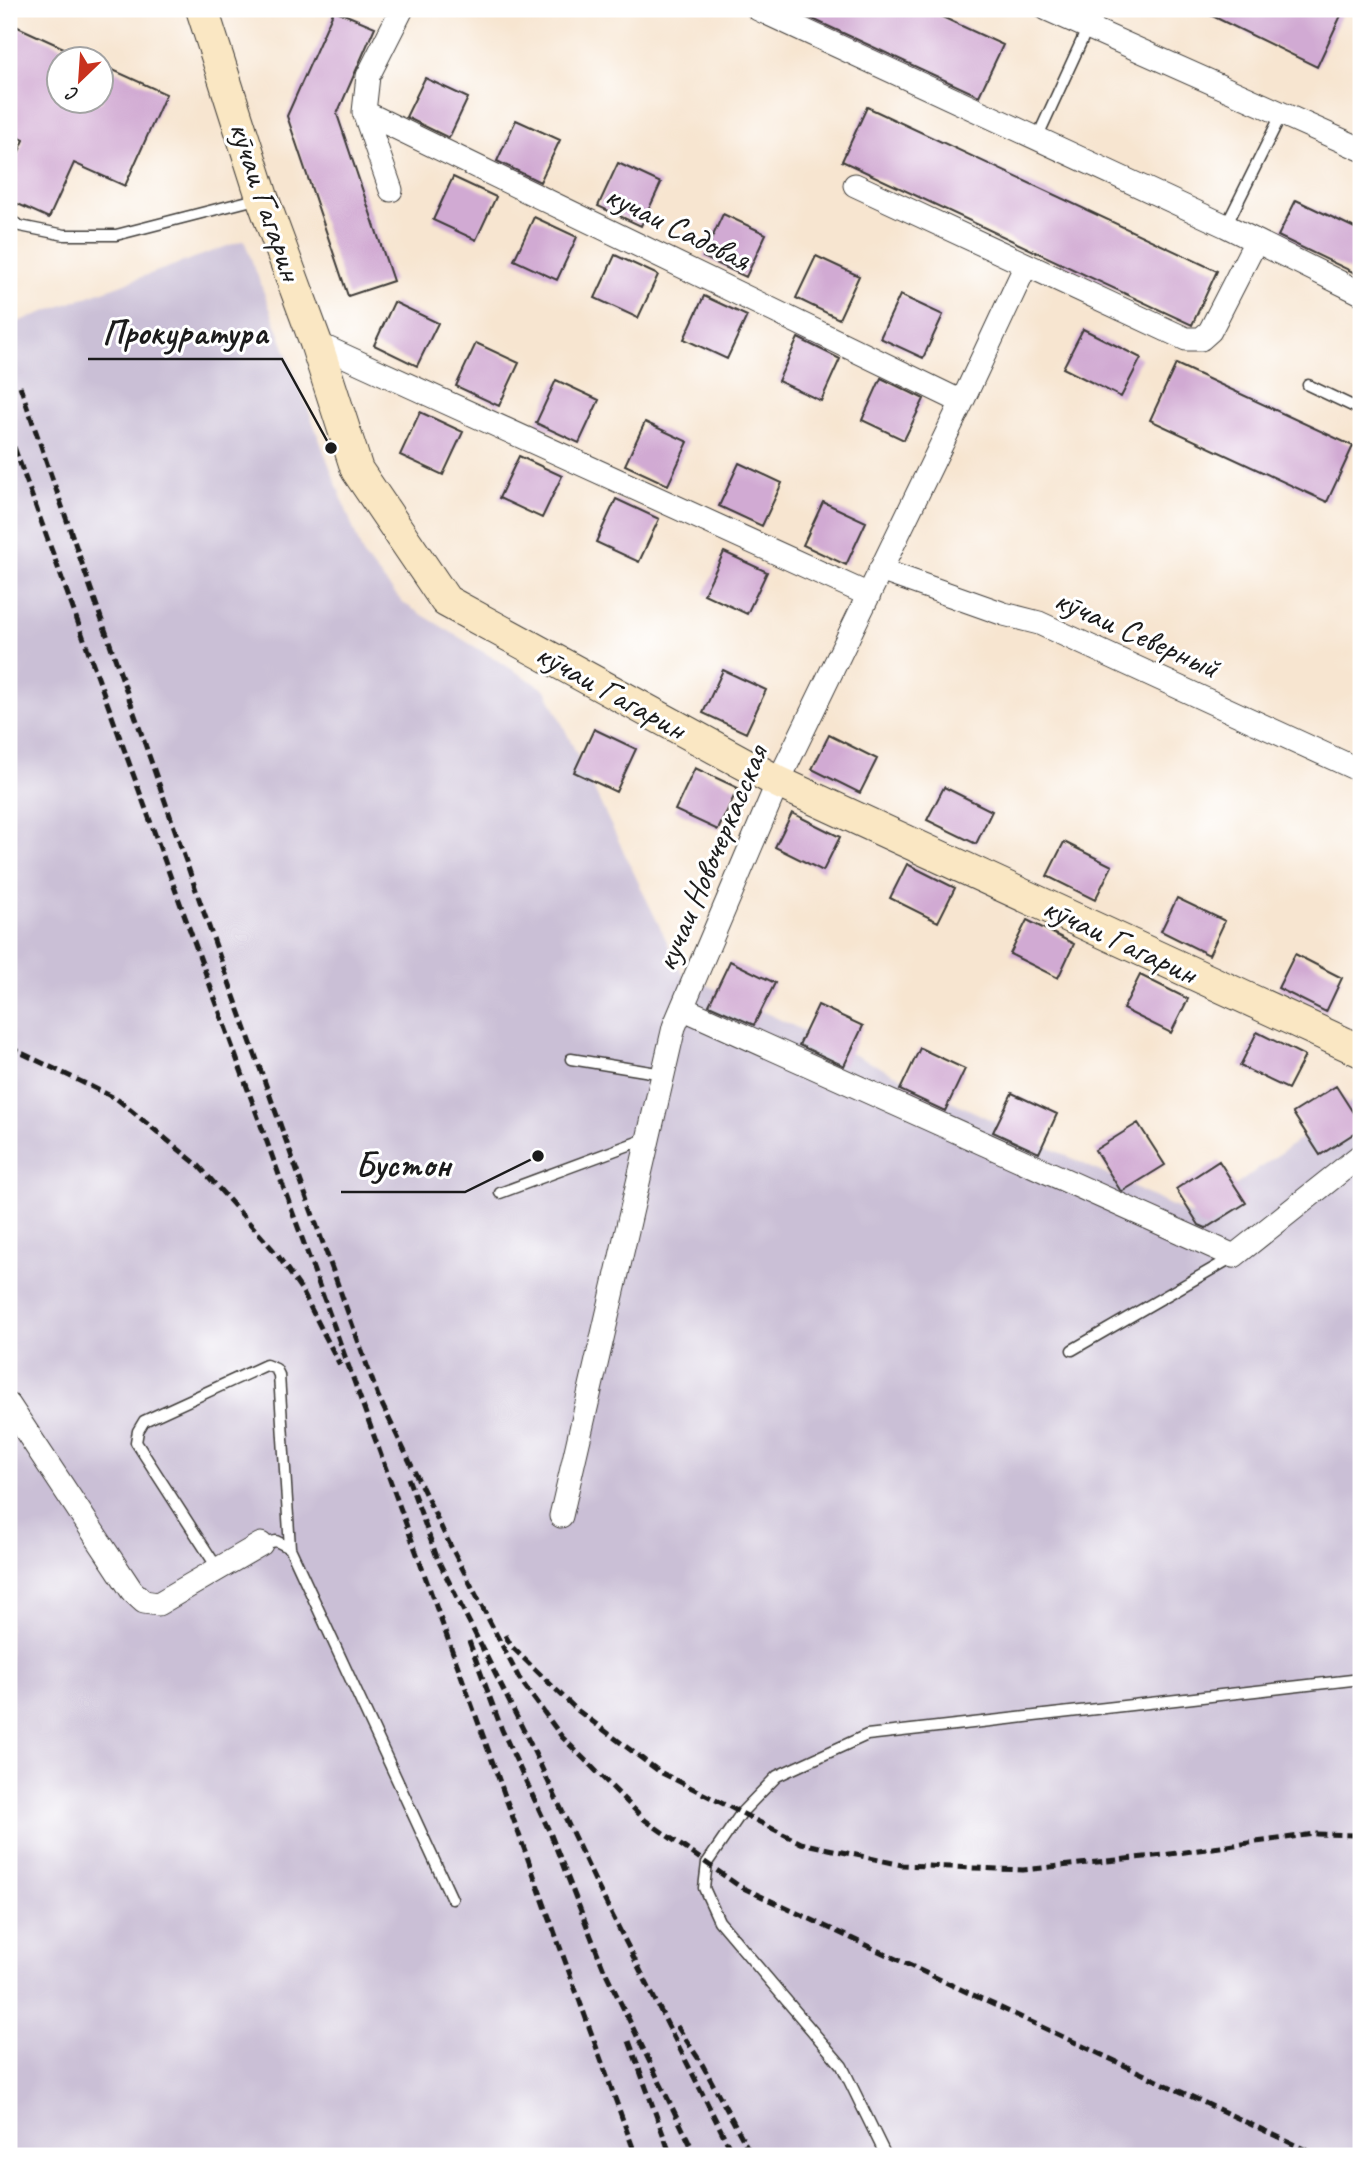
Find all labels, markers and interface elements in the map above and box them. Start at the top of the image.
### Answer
north arrow [46,46,116,116]
text: С [62,81,83,107]
street label: кӯчаи Гагарин [219,116,314,288]
street label: кучаи Садовая [598,174,759,281]
callout: Прокуратура [88,303,282,359]
text: Прокуратура [102,310,270,355]
street label: кӯчаи Северный [1048,578,1228,689]
street label: кӯчаи Гагарин [528,633,696,751]
street label: кучаи Новочеркасская [645,736,778,977]
street label: кӯчаи Гагарин [1036,886,1206,995]
callout: Бустон [341,1136,465,1192]
text: Бустон [355,1142,453,1187]

